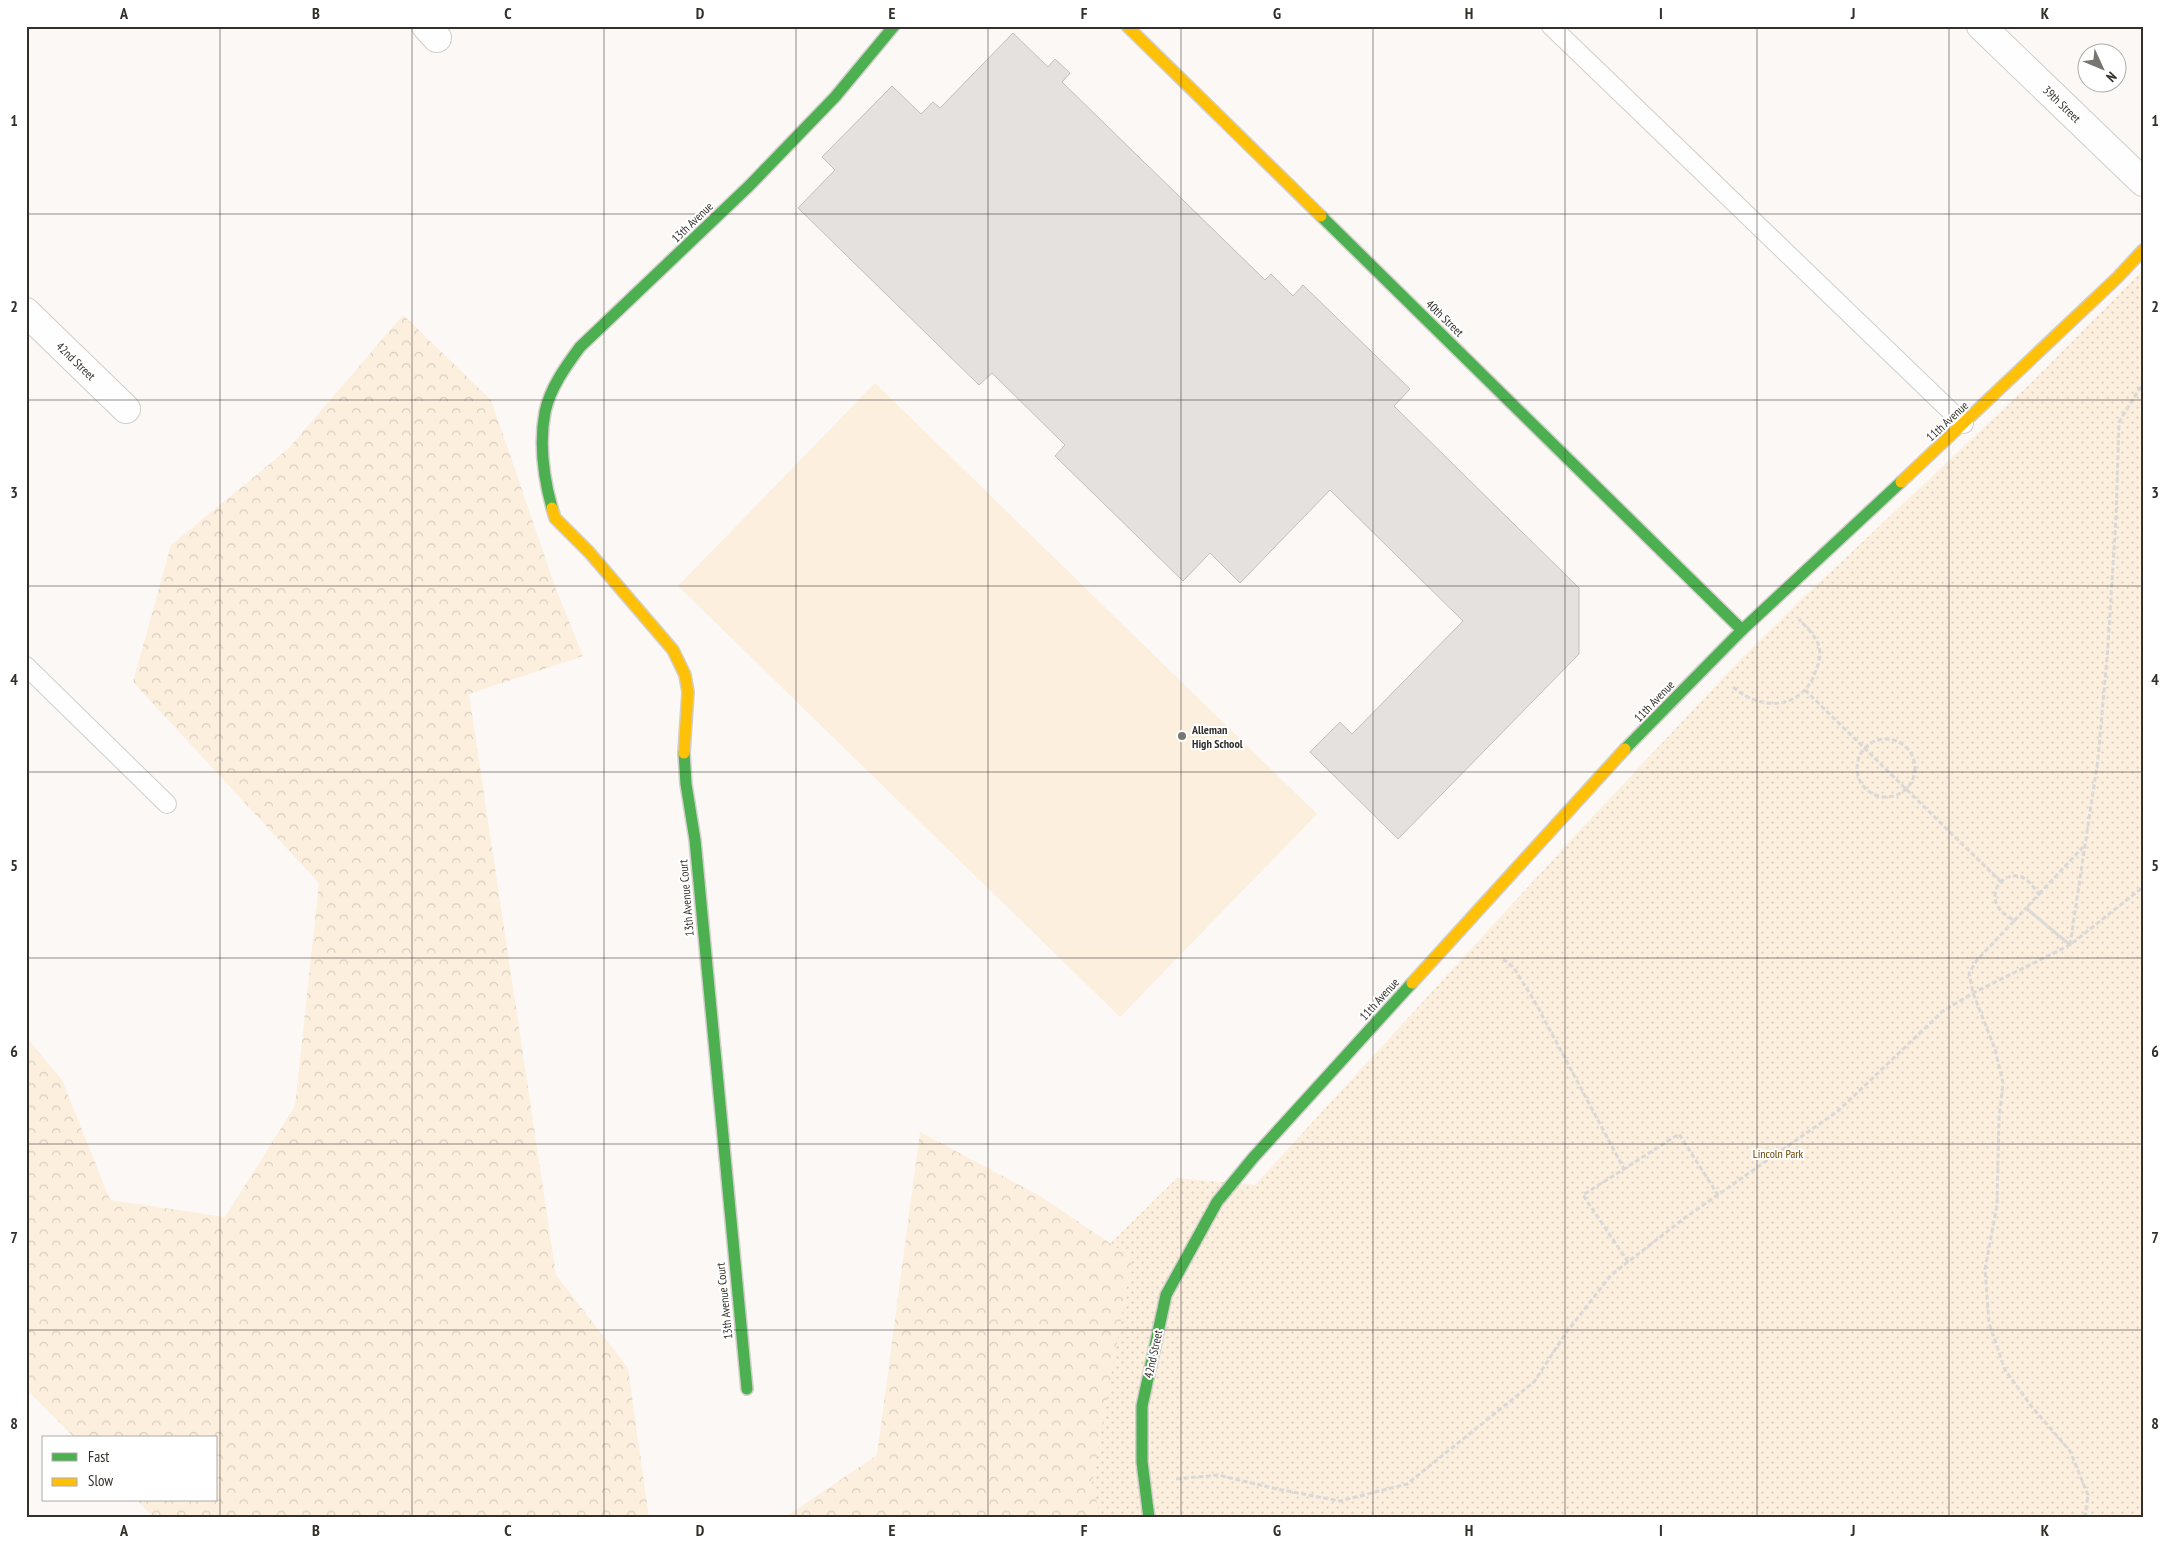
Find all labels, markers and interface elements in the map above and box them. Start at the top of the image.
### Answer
text: A [119,3,129,23]
text: B [312,3,320,23]
text: C [504,3,512,23]
text: D [696,3,705,23]
text: E [889,3,896,23]
text: F [1081,3,1088,23]
text: G [1273,3,1281,23]
text: H [1465,3,1473,23]
text: I [1659,3,1663,23]
text: J [1850,3,1855,23]
text: K [2041,3,2050,23]
north arrow [2076,42,2126,92]
text: N [2102,68,2120,86]
street label: 39th Street [2040,82,2085,126]
text: 1 [10,110,18,130]
text: 1 [2151,110,2159,130]
street label: 13th Avenue [668,199,716,245]
text: 2 [10,296,18,316]
street label: 40th Street [1423,296,1468,340]
text: 2 [2151,296,2159,316]
street label: 42nd Street [53,339,99,384]
street label: 11th Avenue [1923,398,1971,444]
text: 3 [10,482,18,502]
text: 3 [2151,482,2159,502]
text: 4 [10,669,18,689]
text: 4 [2151,669,2159,689]
street label: 11th Avenue [1631,677,1677,725]
place label: Alleman High School [1191,722,1243,751]
marker: Alleman High School [1176,730,1188,742]
text: 5 [10,855,18,875]
text: 5 [2151,855,2159,875]
street label: 13th Avenue Court [675,858,697,937]
street label: 11th Avenue [1356,975,1402,1023]
text: 6 [10,1041,18,1061]
text: 6 [2151,1041,2159,1061]
park label: Lincoln Park [1753,1146,1804,1161]
text: 7 [10,1227,18,1247]
text: 7 [2151,1227,2159,1247]
street label: 13th Avenue Court [712,1261,735,1340]
street label: 42nd Street [1141,1328,1166,1379]
text: 8 [10,1413,18,1433]
text: 8 [2151,1413,2159,1433]
legend [42,1436,218,1502]
text: Fast [88,1447,109,1466]
text: Slow [88,1471,113,1490]
text: A [119,1520,129,1540]
text: B [312,1520,320,1540]
text: C [504,1520,512,1540]
text: D [696,1520,705,1540]
text: E [889,1520,896,1540]
text: F [1081,1520,1088,1540]
text: G [1273,1520,1281,1540]
text: H [1465,1520,1473,1540]
text: I [1659,1520,1663,1540]
text: J [1850,1520,1855,1540]
text: K [2041,1520,2050,1540]

